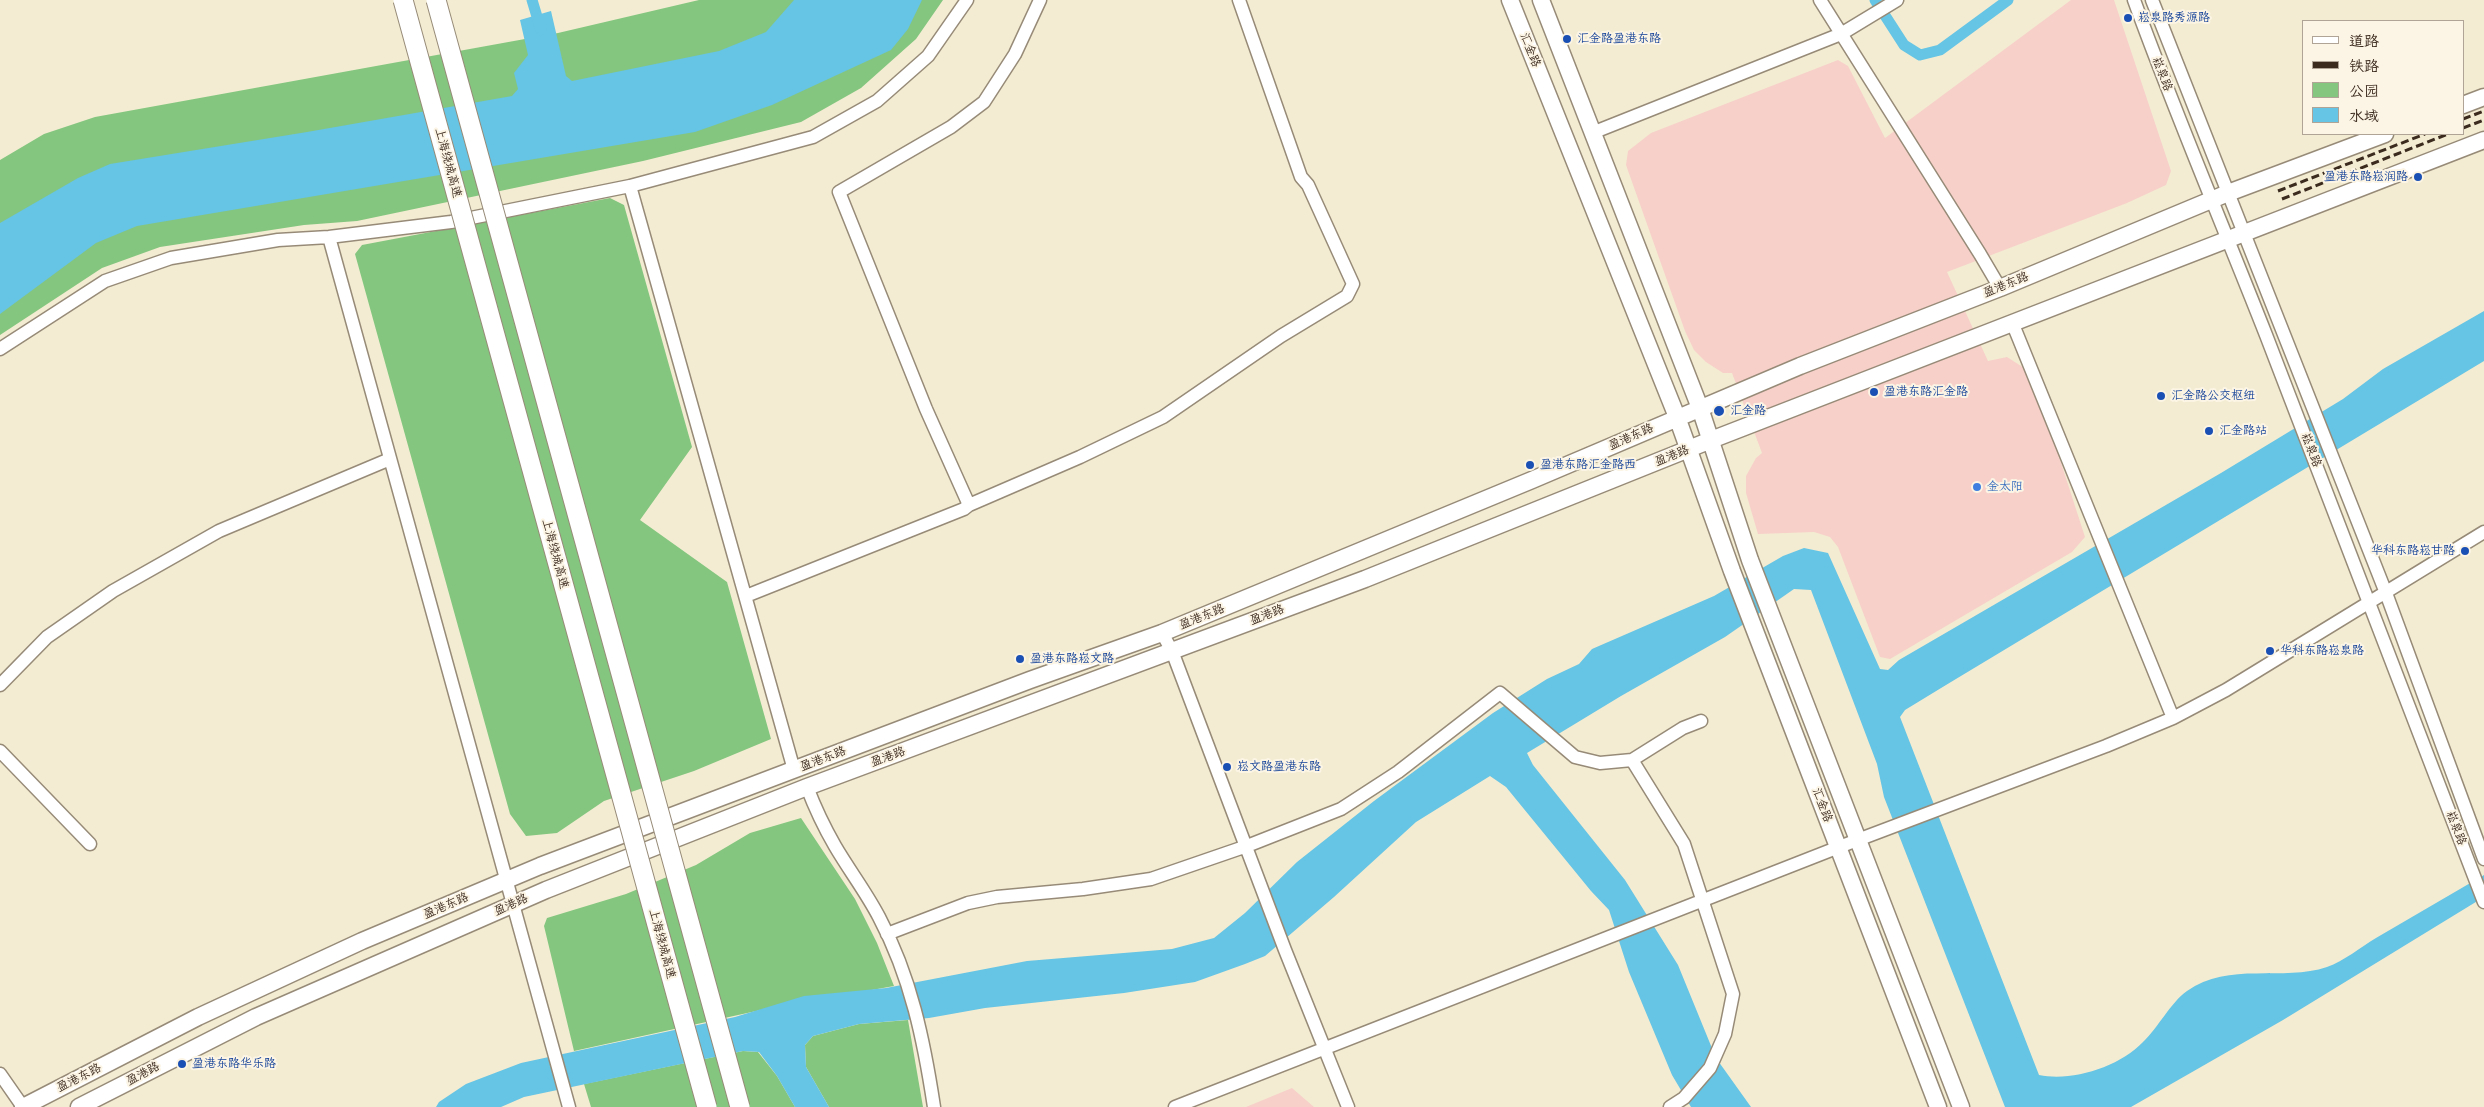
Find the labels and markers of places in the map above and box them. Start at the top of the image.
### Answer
place label: 崧泉路秀源路 [2138,11,2210,25]
marker: 崧泉路秀源路 [2122,12,2134,24]
place label: 汇金路盈港东路 [1577,32,1661,46]
marker: 汇金路盈港东路 [1561,33,1573,45]
place label: 盈港东路崧润路 [2324,170,2408,184]
marker: 盈港东路崧润路 [2412,171,2424,183]
place label: 盈港东路汇金路 [1884,385,1968,399]
marker: 盈港东路汇金路 [1868,386,1880,398]
place label: 汇金路公交枢纽 [2171,389,2255,403]
marker: 汇金路公交枢纽 [2155,390,2167,402]
marker: 汇金路 [1712,404,1726,418]
place label: 汇金路 [1730,404,1766,418]
place label: 汇金路站 [2219,424,2267,438]
marker: 汇金路站 [2203,425,2215,437]
place label: 盈港东路汇金路西 [1540,458,1636,472]
marker: 盈港东路汇金路西 [1524,459,1536,471]
place label: 金太阳 [1987,480,2023,494]
marker: 金太阳 [1971,481,1983,493]
place label: 华科东路崧甘路 [2371,544,2455,558]
marker: 华科东路崧甘路 [2459,545,2471,557]
place label: 华科东路崧泉路 [2280,644,2364,658]
marker: 华科东路崧泉路 [2264,645,2276,657]
place label: 盈港东路崧文路 [1030,652,1114,666]
marker: 盈港东路崧文路 [1014,653,1026,665]
place label: 崧文路盈港东路 [1237,760,1321,774]
marker: 崧文路盈港东路 [1221,761,1233,773]
place label: 盈港东路华乐路 [192,1057,276,1071]
marker: 盈港东路华乐路 [176,1058,188,1070]

